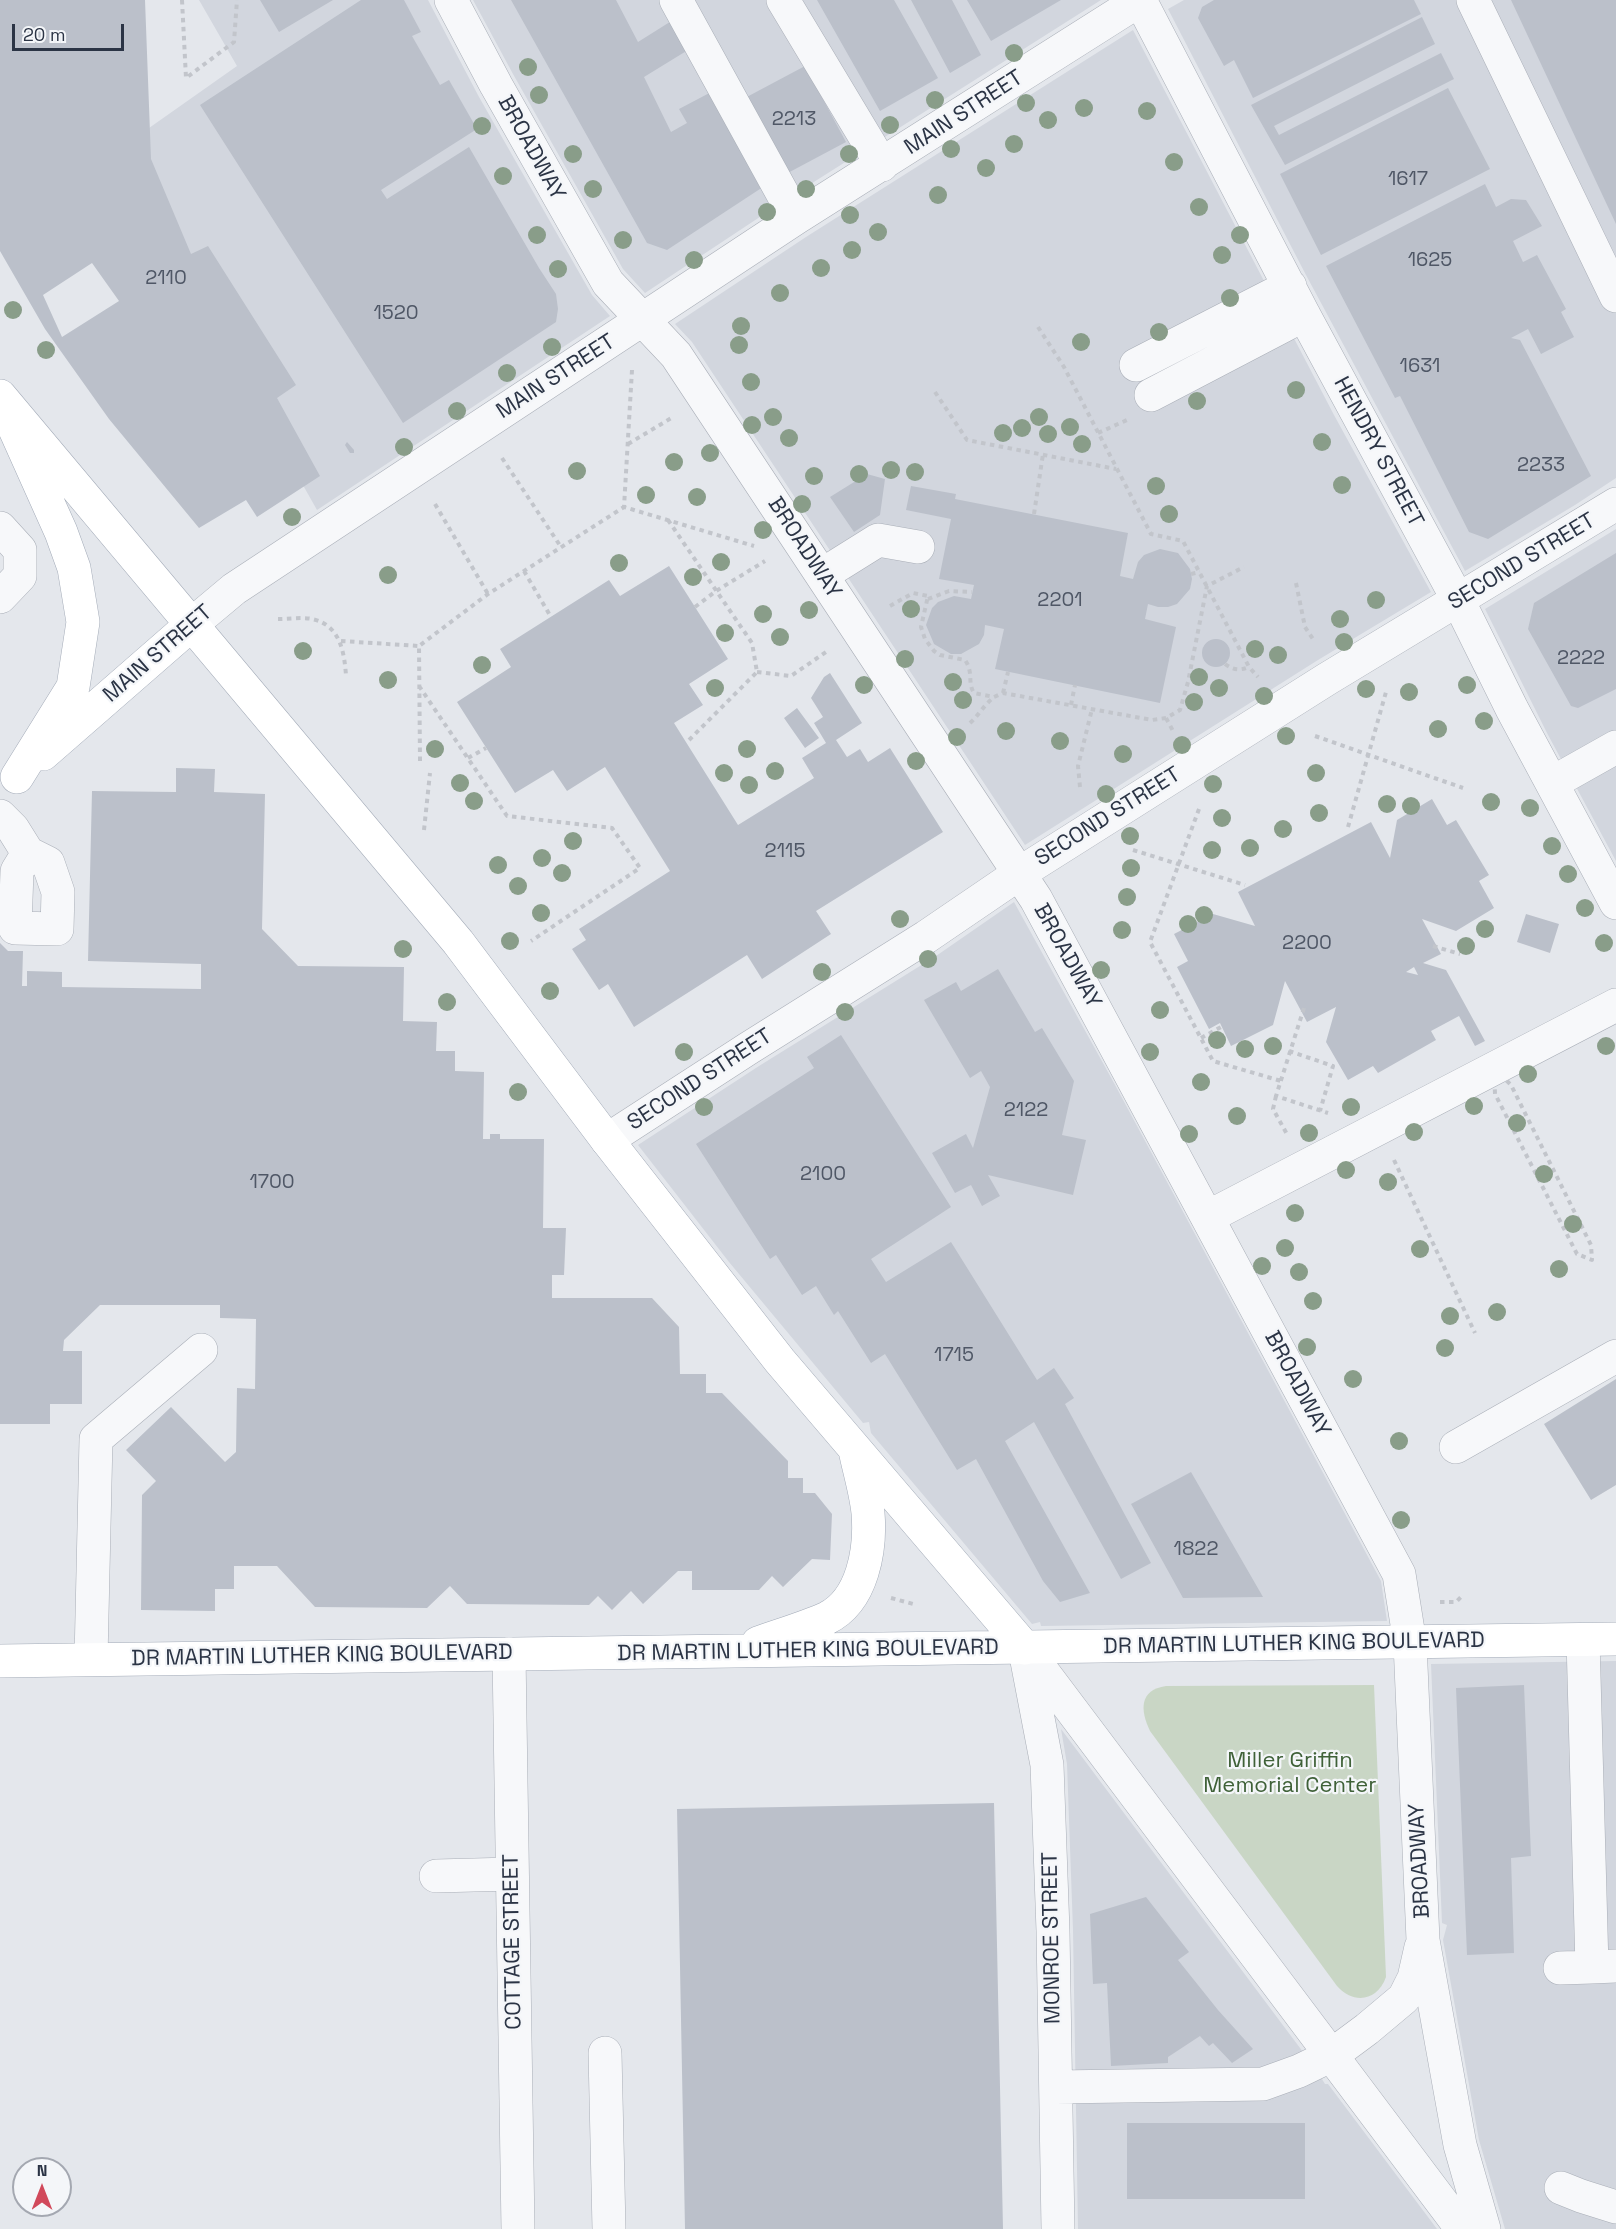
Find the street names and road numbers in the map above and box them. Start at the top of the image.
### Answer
street label: MAIN STREET [900,65,1028,161]
street label: BROADWAY [491,91,571,205]
street label: MAIN STREET [492,329,620,425]
street label: HENDRY STREET [1327,373,1429,531]
street label: BROADWAY [761,492,847,604]
street label: SECOND STREET [1444,508,1600,616]
street label: MAIN STREET [98,599,218,709]
street label: SECOND STREET [1030,762,1186,872]
street label: BROADWAY [1027,899,1107,1013]
street label: SECOND STREET [623,1023,777,1137]
street label: BROADWAY [1258,1327,1336,1441]
street label: DR MARTIN LUTHER KING BOULEVARD [1103,1627,1485,1661]
street label: DR MARTIN LUTHER KING BOULEVARD [617,1634,999,1668]
street label: DR MARTIN LUTHER KING BOULEVARD [131,1639,513,1673]
street label: BROADWAY [1404,1803,1436,1919]
street label: MONROE STREET [1037,1852,1067,2024]
street label: COTTAGE STREET [498,1854,528,2030]

